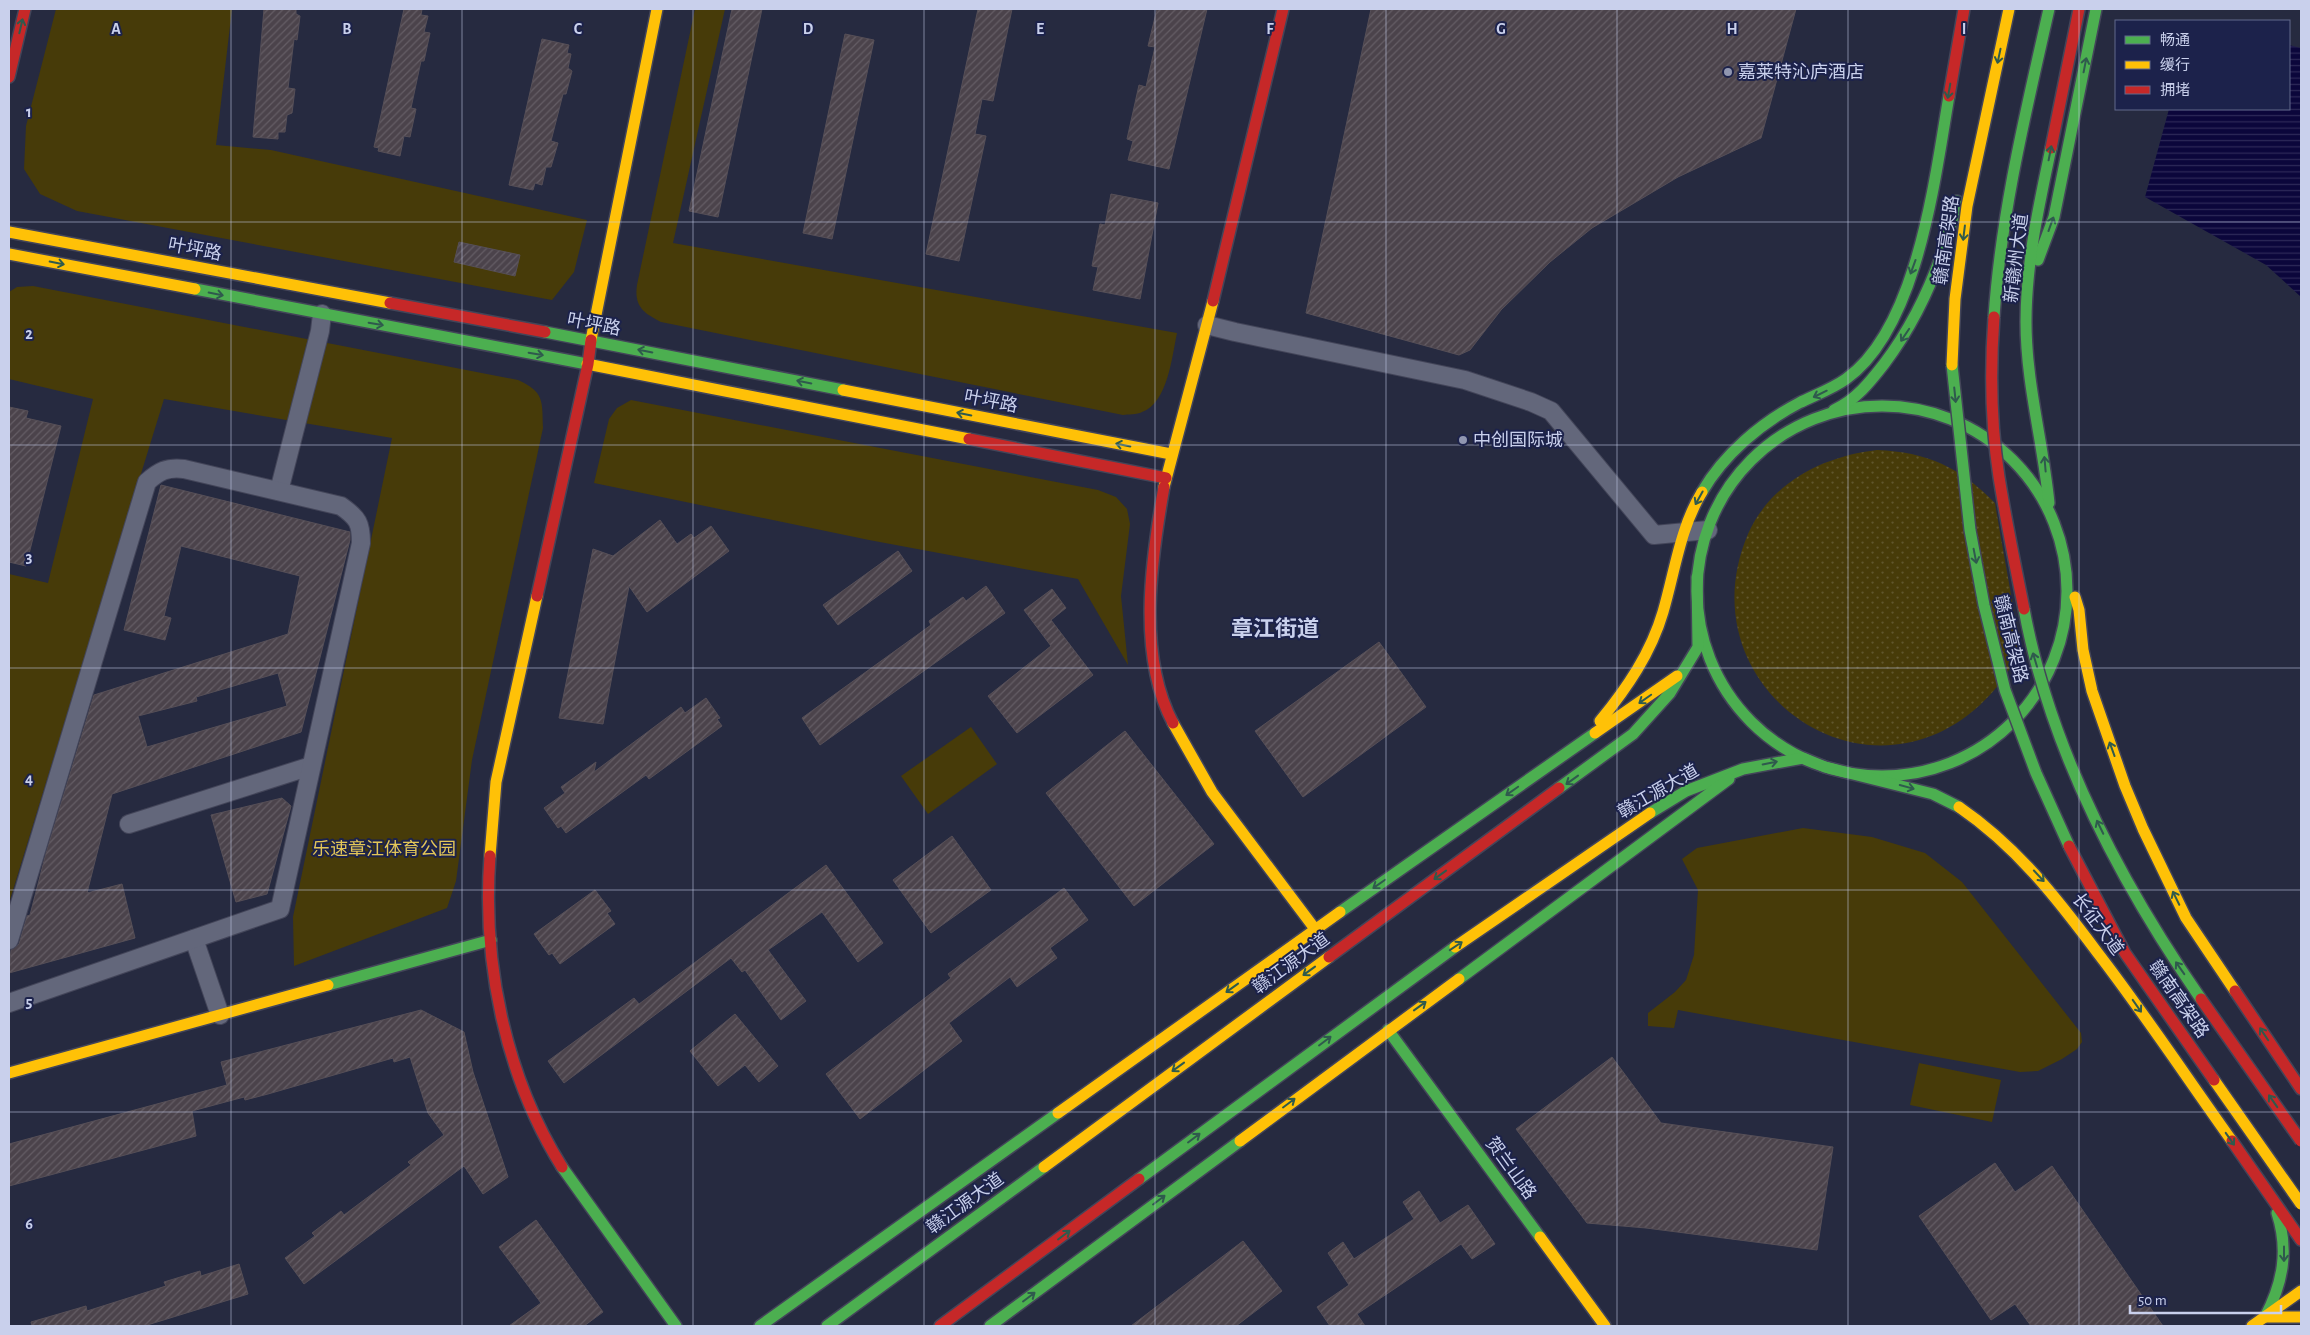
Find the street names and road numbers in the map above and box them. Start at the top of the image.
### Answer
street label: 赣南高架路 [1930,194,1962,286]
street label: 新赣州大道 [2001,212,2031,304]
street label: 叶坪路 [167,234,223,264]
street label: 叶坪路 [566,309,622,339]
street label: 叶坪路 [963,386,1019,416]
street label: 赣南高架路 [1990,593,2032,685]
street label: 赣江源大道 [1614,760,1702,822]
street label: 长征大道 [2068,889,2128,959]
street label: 赣江源大道 [1249,928,1333,998]
street label: 赣南高架路 [2145,956,2213,1042]
street label: 贺兰山路 [1482,1133,1540,1203]
street label: 赣江源大道 [923,1168,1007,1238]

